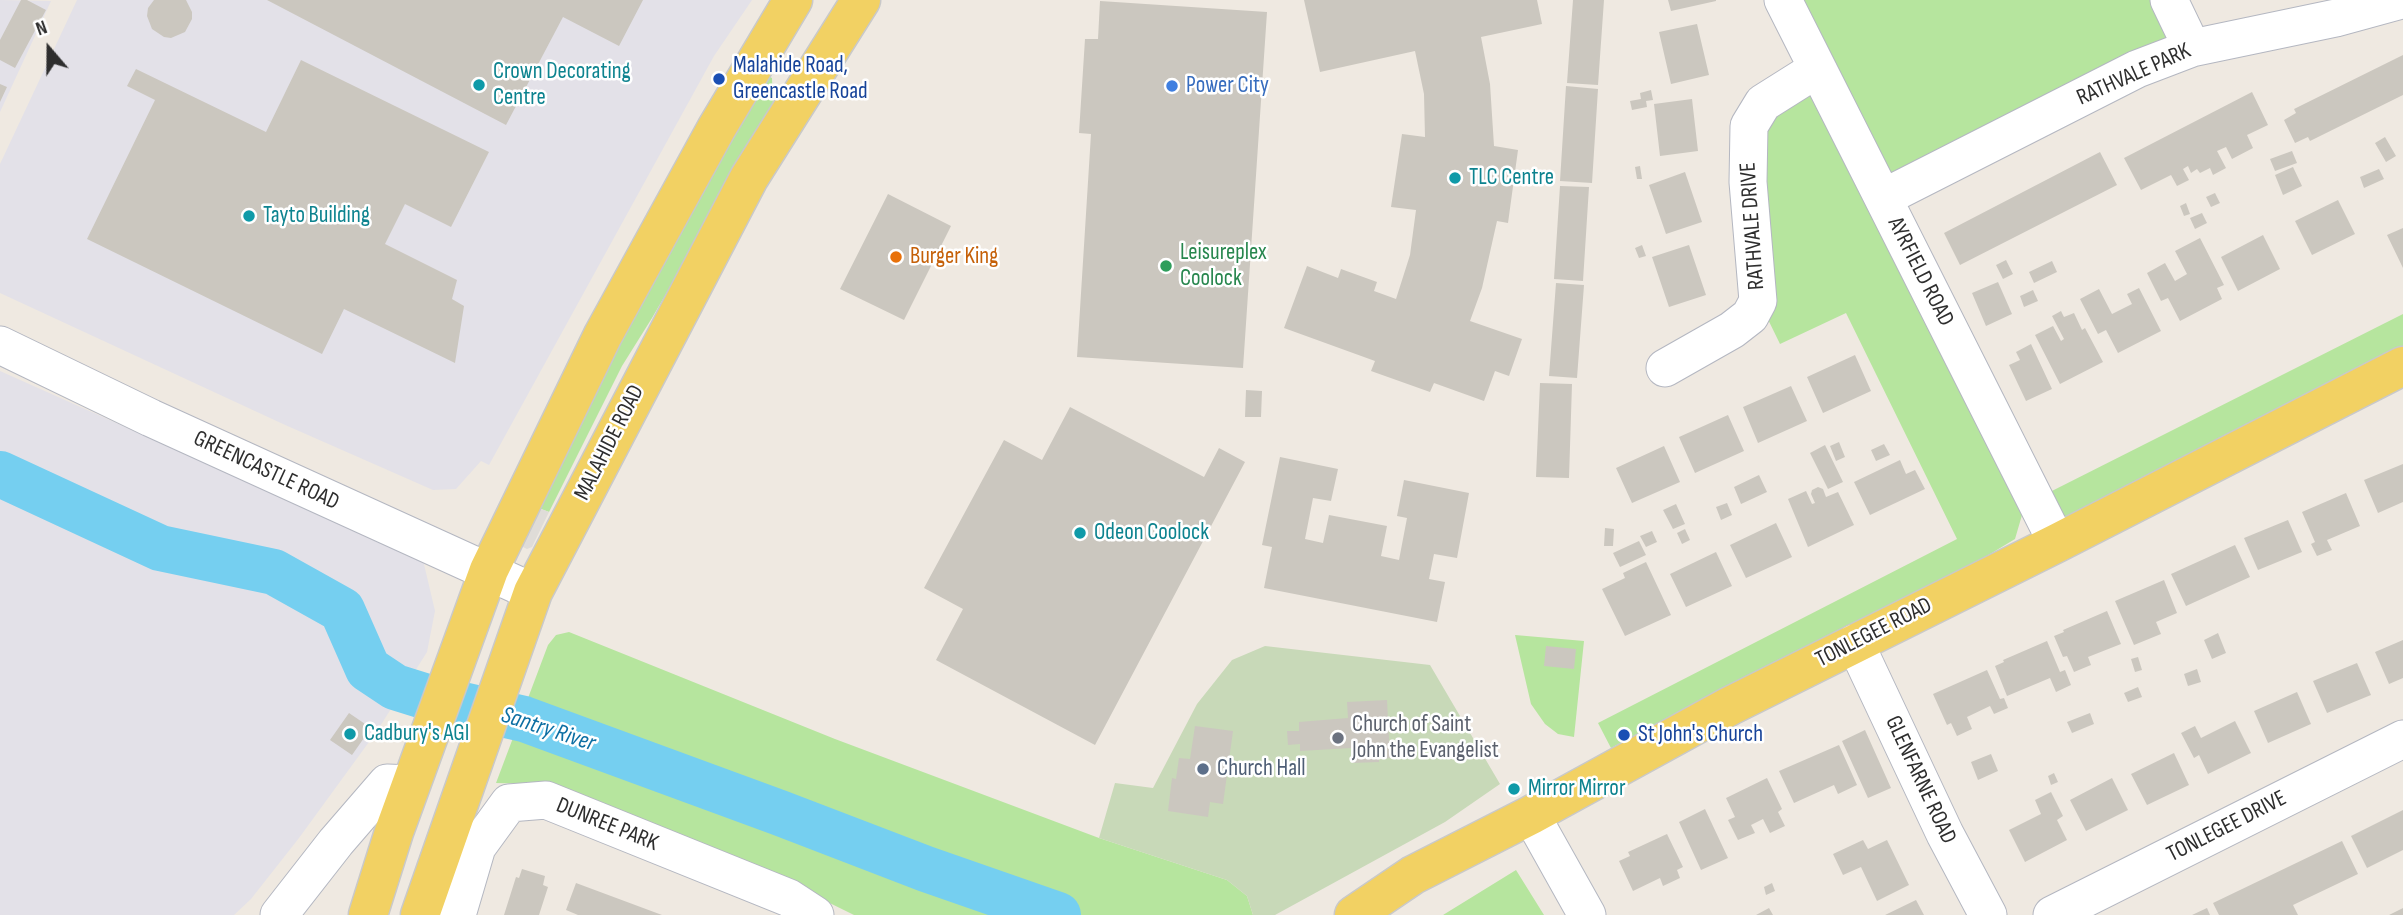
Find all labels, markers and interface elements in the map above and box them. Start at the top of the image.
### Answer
north arrow [14,14,84,84]
text: N [33,16,50,41]
street label: RATHVALE PARK [2073,38,2195,112]
place label: Malahide Road, Greencastle Road [733,52,868,106]
place label: Crown Decorating Centre [493,58,631,112]
marker: Malahide Road, Greencastle Road [711,71,727,87]
place label: Power City [1186,72,1269,100]
marker: Crown Decorating Centre [471,77,487,93]
marker: Power City [1164,78,1180,94]
street label: RATHVALE DRIVE [1735,161,1771,291]
place label: TLC Centre [1469,164,1554,192]
marker: TLC Centre [1447,170,1463,186]
place label: Tayto Building [263,202,370,230]
marker: Tayto Building [241,208,257,224]
street label: AYRFIELD ROAD [1881,213,1959,331]
place label: Leisureplex Coolock [1180,239,1267,293]
place label: Burger King [910,243,998,271]
marker: Burger King [888,249,904,265]
marker: Leisureplex Coolock [1158,258,1174,274]
street label: MALAHIDE ROAD [569,381,651,505]
street label: GREENCASTLE ROAD [189,425,343,517]
place label: Odeon Coolock [1094,519,1209,547]
marker: Odeon Coolock [1072,525,1088,541]
street label: TONLEGEE ROAD [1811,592,1937,674]
water label: Santry River [497,701,599,759]
place label: Church of Saint John the Evangelist [1352,711,1499,765]
street label: GLENFARNE ROAD [1878,712,1962,848]
place label: Cadbury's AGI [364,720,469,748]
place label: St John's Church [1638,721,1763,749]
marker: Cadbury's AGI [342,726,358,742]
marker: St John's Church [1616,727,1632,743]
marker: Church of Saint John the Evangelist [1330,730,1346,746]
place label: Church Hall [1217,755,1306,783]
marker: Church Hall [1195,761,1211,777]
place label: Mirror Mirror [1528,775,1625,803]
marker: Mirror Mirror [1506,781,1522,797]
street label: TONLEGEE DRIVE [2163,785,2291,869]
street label: DUNREE PARK [552,792,662,858]

